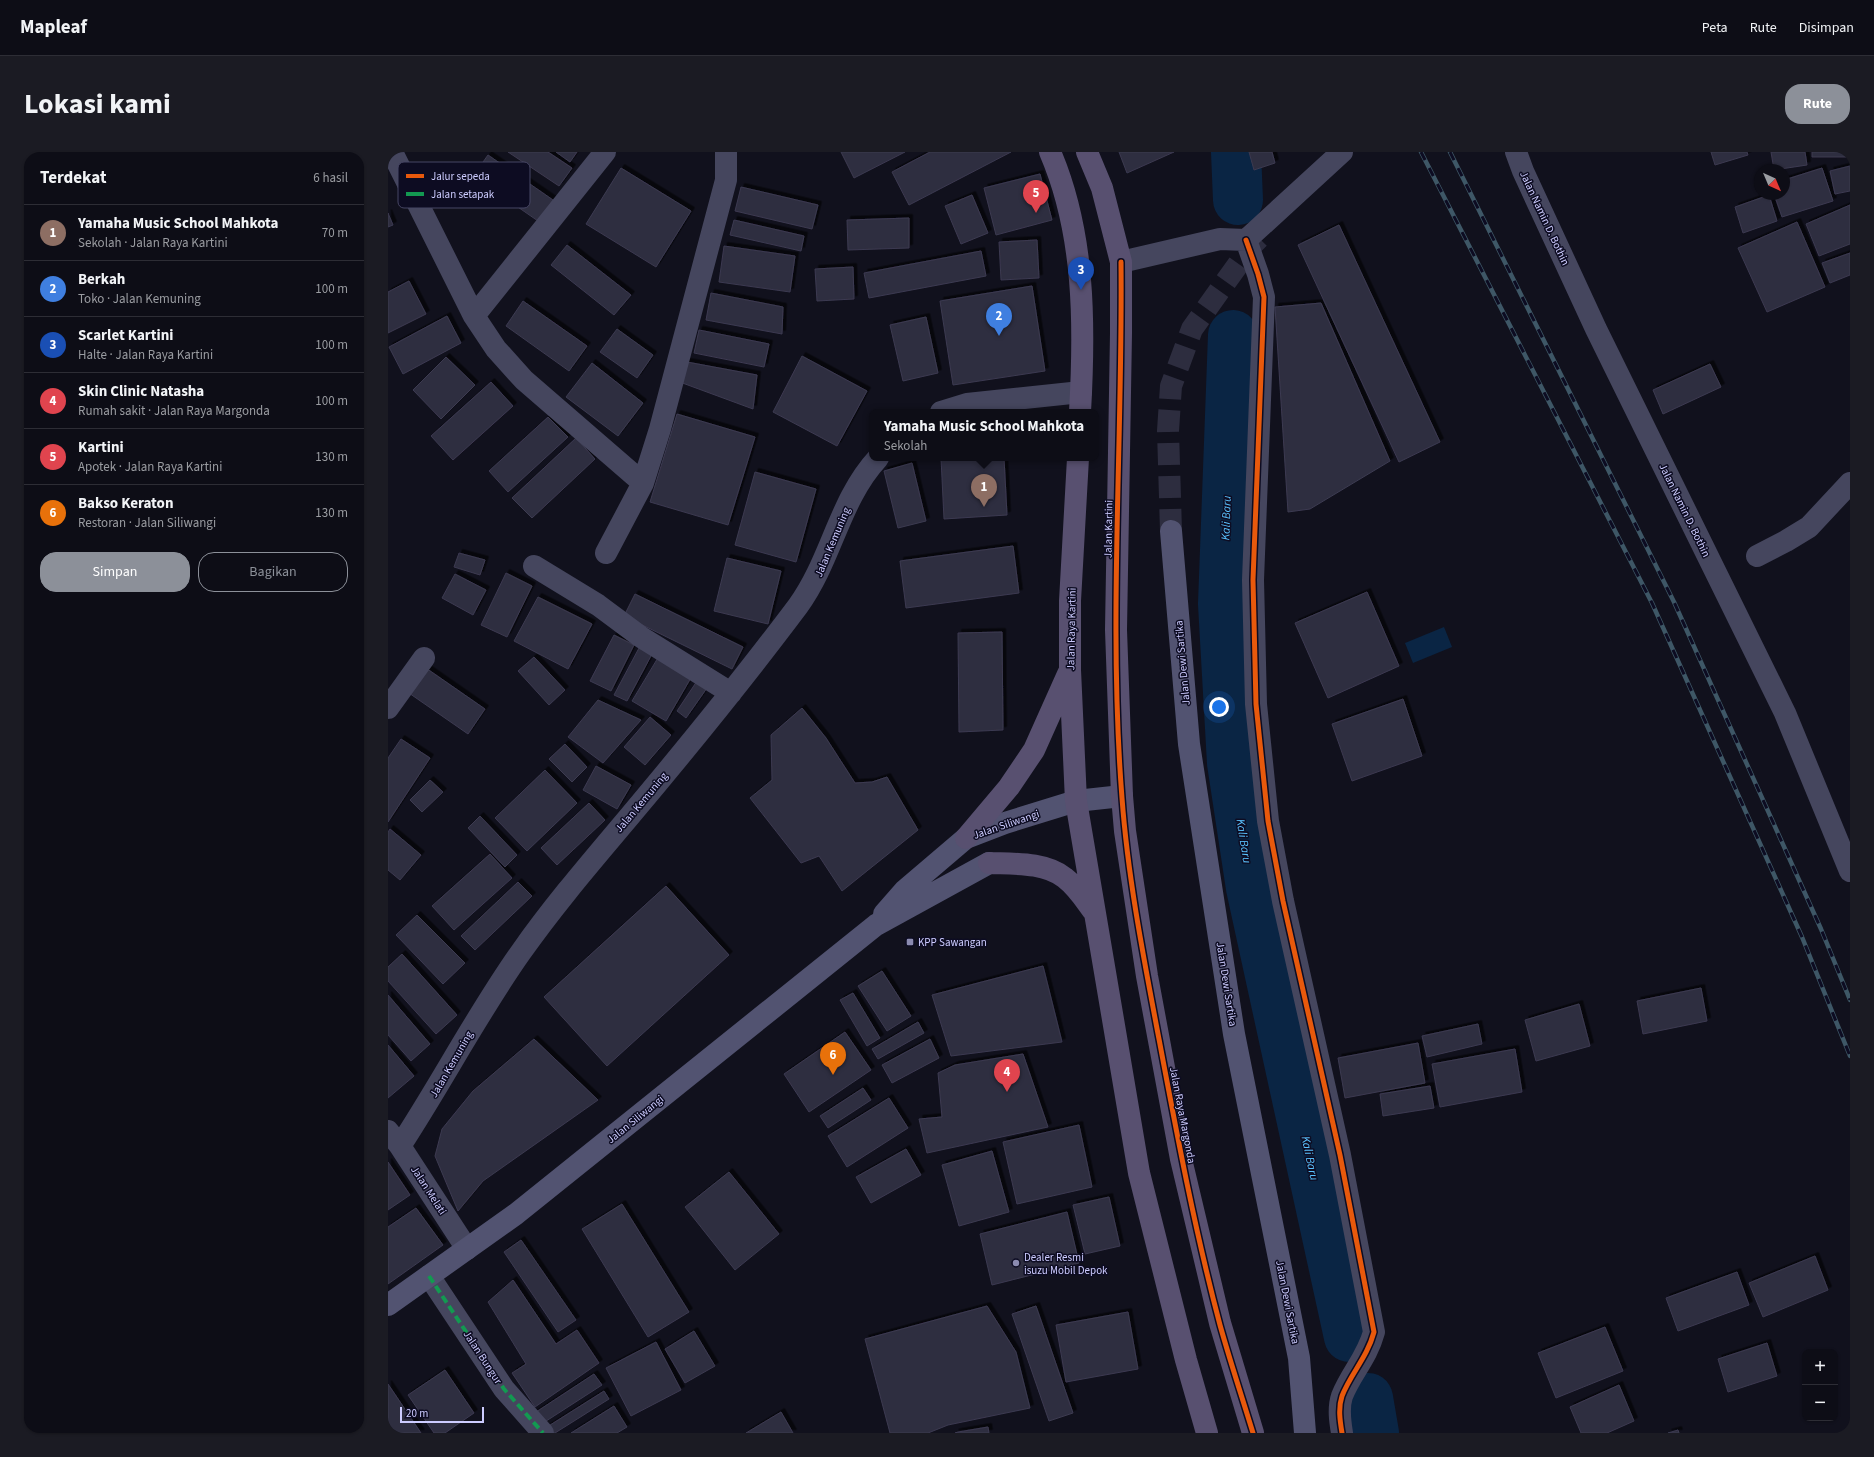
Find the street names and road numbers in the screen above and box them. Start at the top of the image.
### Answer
street label: Jalan Namin D. Bothin [1516,169,1573,268]
street label: Jalan Namin D. Bothin [1655,461,1714,560]
street label: Jalan Kartini [1100,500,1117,558]
street label: Jalan Kemuning [811,505,854,579]
street label: Jalan Raya Kartini [1063,588,1080,670]
street label: Jalan Dewi Sartika [1171,620,1194,706]
street label: Jalan Kemuning [612,769,671,836]
street label: Jalan Siliwangi [971,806,1041,843]
street label: Jalan Dewi Sartika [1212,941,1241,1027]
street label: Jalan Kemuning [426,1028,477,1100]
street label: Jalan Raya Margonda [1166,1066,1199,1165]
street label: Jalan Siliwangi [604,1092,667,1147]
street label: Jalan Melati [407,1163,450,1218]
street label: Jalan Dewi Sartika [1272,1259,1303,1345]
street label: Jalan Bungur [460,1328,506,1387]

